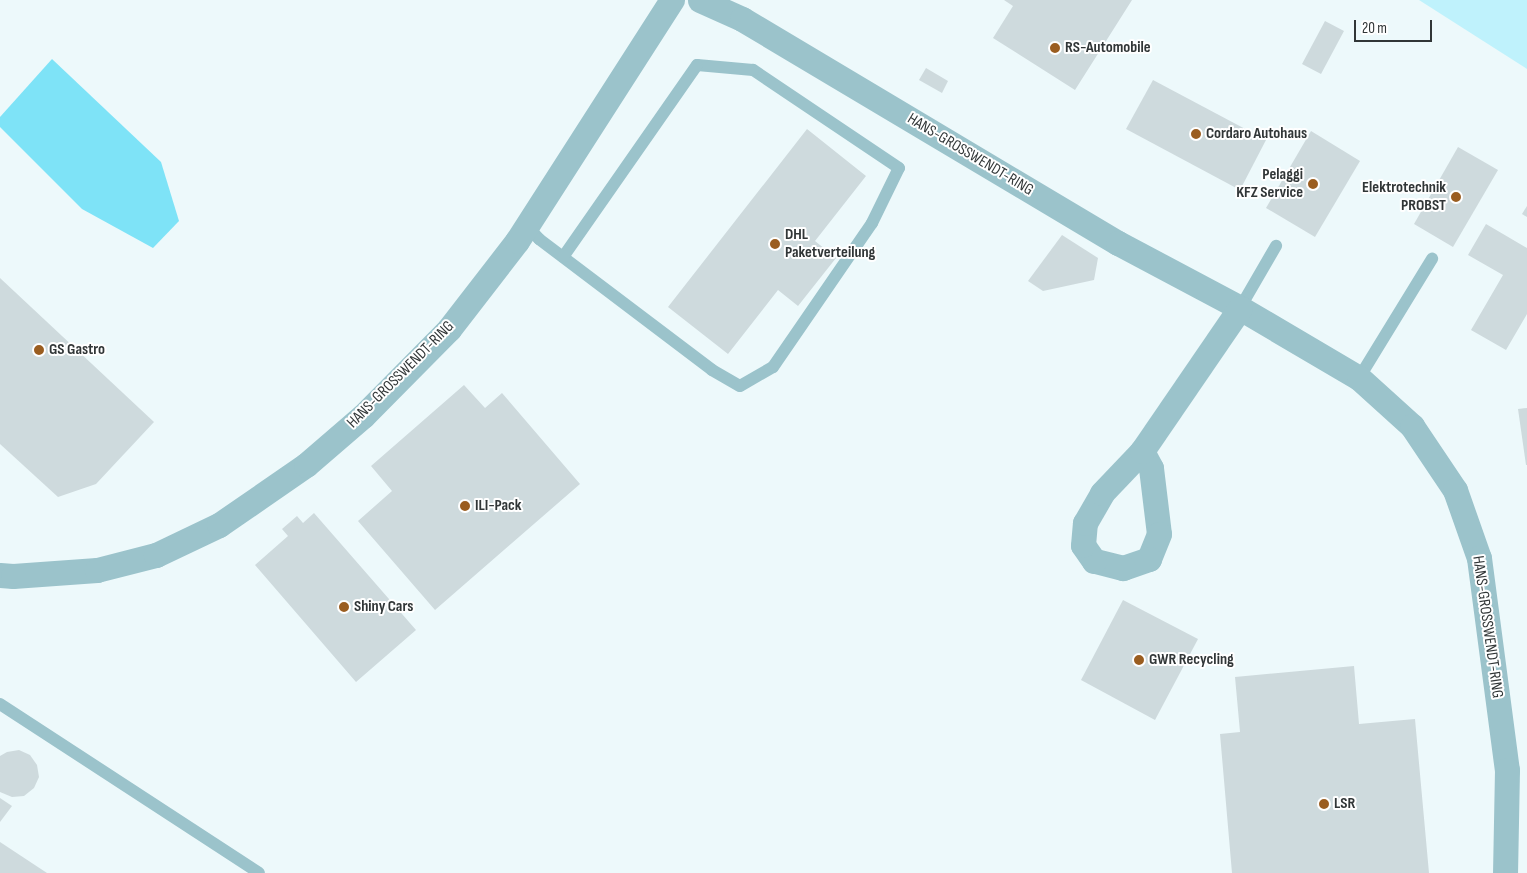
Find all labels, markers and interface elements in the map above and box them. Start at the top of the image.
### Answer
scale bar [1357,10,1434,42]
text: 20 m [1362,19,1387,38]
place label: RS-Automobile [1065,38,1151,58]
marker: RS-Automobile [1049,42,1061,54]
street label: HANS-GROSSWENDT-RING [903,110,1037,200]
place label: Cordaro Autohaus [1206,124,1307,144]
marker: Cordaro Autohaus [1190,128,1202,140]
place label: Pelaggi KFZ Service [1236,165,1303,203]
marker: Pelaggi KFZ Service [1307,178,1319,190]
place label: Elektrotechnik PROBST [1362,178,1446,216]
marker: Elektrotechnik PROBST [1450,191,1462,203]
place label: DHL Paketverteilung [785,225,875,263]
marker: DHL Paketverteilung [769,238,781,250]
street label: HANS-GROSSWENDT-RING [343,317,459,433]
place label: GS Gastro [49,340,105,360]
marker: GS Gastro [33,344,45,356]
place label: ILI-Pack [475,496,522,516]
marker: ILI-Pack [459,500,471,512]
street label: HANS-GROSSWENDT-RING [1467,555,1507,699]
place label: Shiny Cars [354,597,413,617]
marker: Shiny Cars [338,601,350,613]
place label: GWR Recycling [1149,650,1234,670]
marker: GWR Recycling [1133,654,1145,666]
place label: LSR [1334,794,1355,814]
marker: LSR [1318,798,1330,810]

